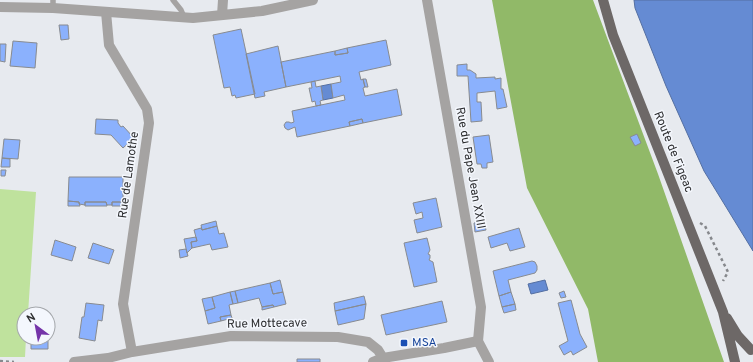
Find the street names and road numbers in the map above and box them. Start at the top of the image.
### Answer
street label: Rue du Pape Jean XXIII [451,106,489,230]
street label: Route de Figeac [649,109,697,195]
street label: Rue de Lamothe [115,131,143,219]
street label: Rue Mottecave [227,315,307,333]

